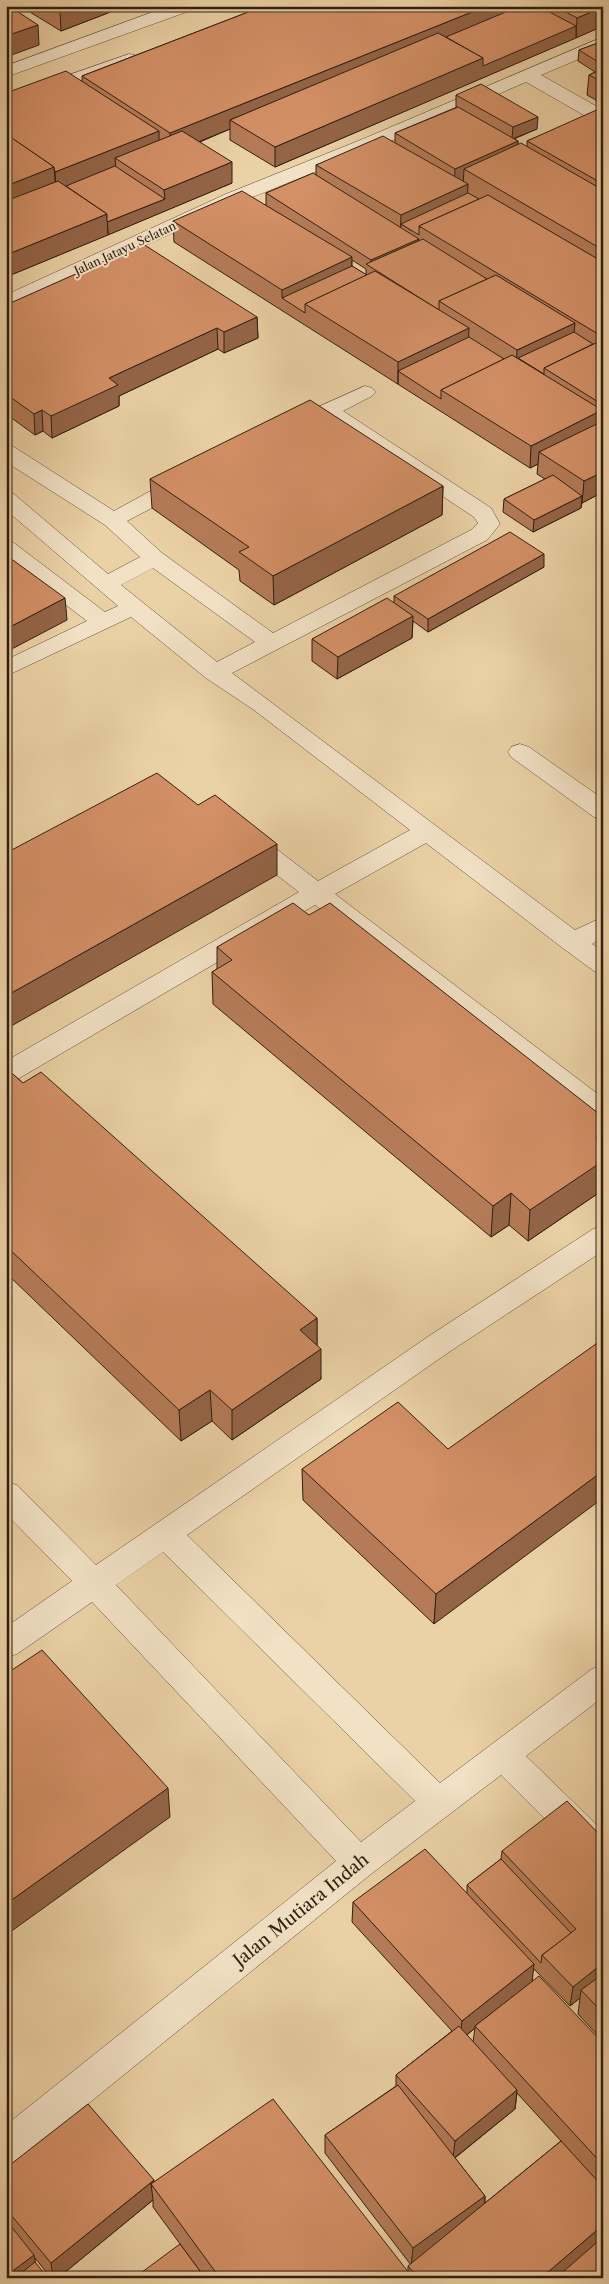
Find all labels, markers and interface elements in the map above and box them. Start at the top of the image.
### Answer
street label: Jalan Jatayu Selatan [70,218,179,279]
street label: Jalan Mutiara Indah [226,1849,373,1973]

